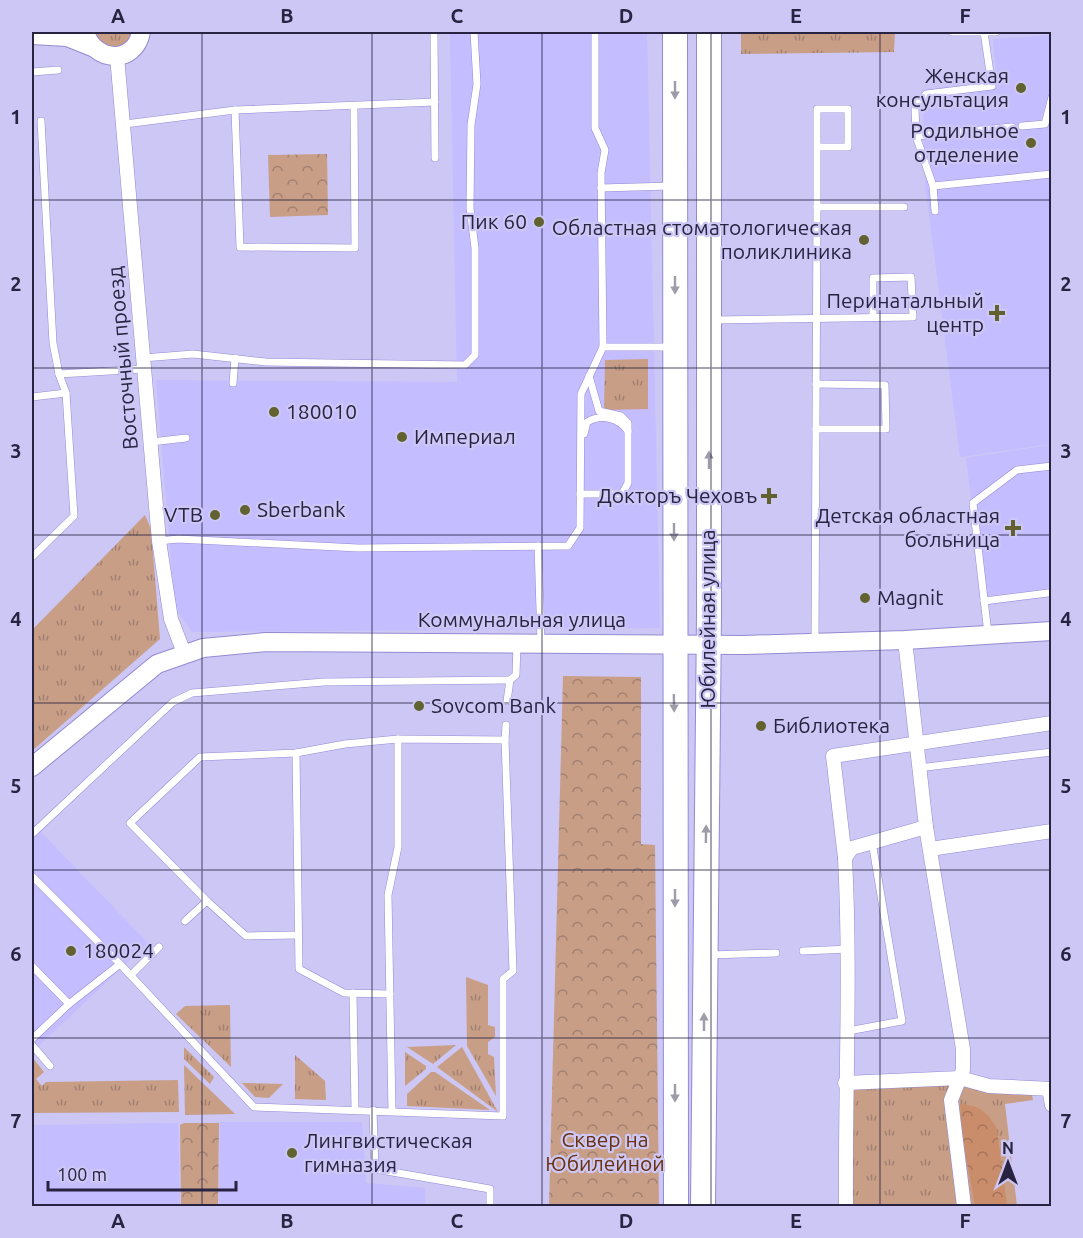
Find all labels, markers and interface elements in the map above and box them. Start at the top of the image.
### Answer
text: A [111,4,125,27]
text: B [280,4,294,27]
text: C [451,4,464,27]
text: D [619,4,633,27]
text: E [790,4,802,27]
text: F [959,4,971,27]
place label: Женская консультация [876,63,1009,111]
one-way arrow [670,80,680,99]
marker: Женская консультация [1014,81,1028,95]
text: 1 [10,105,22,128]
text: 1 [1060,105,1072,128]
place label: Родильное отделение [910,118,1019,166]
marker: Родильное отделение [1024,136,1038,150]
place label: Пик 60 [461,209,527,233]
marker: Пик 60 [532,215,546,229]
place label: Областная стоматологическая поликлиника [552,215,852,263]
marker: Областная стоматологическая поликлиника [857,233,871,247]
street label: Восточный проезд [102,265,142,451]
text: 2 [10,272,22,295]
text: 2 [1060,272,1072,295]
one-way arrow [670,275,680,294]
place label: Перинатальный центр [827,288,984,336]
marker: Перинатальный центр [988,304,1006,322]
place label: 180010 [286,399,357,423]
marker: 180010 [267,405,281,419]
place label: Империал [414,424,516,448]
marker: Империал [395,430,409,444]
text: 3 [10,439,22,462]
text: 3 [1060,439,1072,462]
one-way arrow [704,451,714,470]
place label: Докторъ Чеховъ [597,483,757,507]
marker: Докторъ Чеховъ [762,489,776,503]
place label: Sberbank [257,497,346,521]
place label: VTB [164,502,203,526]
marker: Sberbank [238,503,252,517]
place label: Детская областная больница [816,503,1000,551]
marker: VTB [208,508,222,522]
marker: Детская областная больница [1004,519,1022,537]
one-way arrow [669,522,679,541]
street label: Юбилейная улица [695,529,719,709]
place label: Magnit [877,585,943,609]
marker: Magnit [858,591,872,605]
text: 4 [10,607,22,630]
street label: Коммунальная улица [418,607,626,631]
text: 4 [1060,607,1072,630]
place label: Sovcom Bank [431,693,556,717]
one-way arrow [669,693,679,712]
marker: Sovcom Bank [412,699,426,713]
place label: Библиотека [773,713,890,737]
marker: Библиотека [754,719,768,733]
text: 5 [10,774,22,797]
text: 5 [1060,774,1072,797]
one-way arrow [701,825,711,844]
one-way arrow [670,888,680,907]
place label: 180024 [83,938,154,962]
text: 6 [10,942,22,965]
text: 6 [1060,942,1072,965]
marker: 180024 [64,944,78,958]
one-way arrow [700,1013,709,1032]
one-way arrow [670,1083,680,1102]
text: 7 [10,1109,22,1132]
text: 7 [1060,1109,1072,1132]
park label: Сквер на Юбилейной [545,1127,665,1175]
place label: Лингвистическая гимназия [304,1128,473,1176]
north arrow [978,1133,1038,1193]
text: N [1002,1139,1014,1157]
marker: Лингвистическая гимназия [285,1146,299,1160]
scale bar [48,1154,236,1192]
text: 100 m [57,1164,107,1184]
text: A [111,1209,125,1232]
text: B [280,1209,294,1232]
text: C [451,1209,464,1232]
text: D [619,1209,633,1232]
text: E [790,1209,802,1232]
text: F [959,1209,971,1232]

